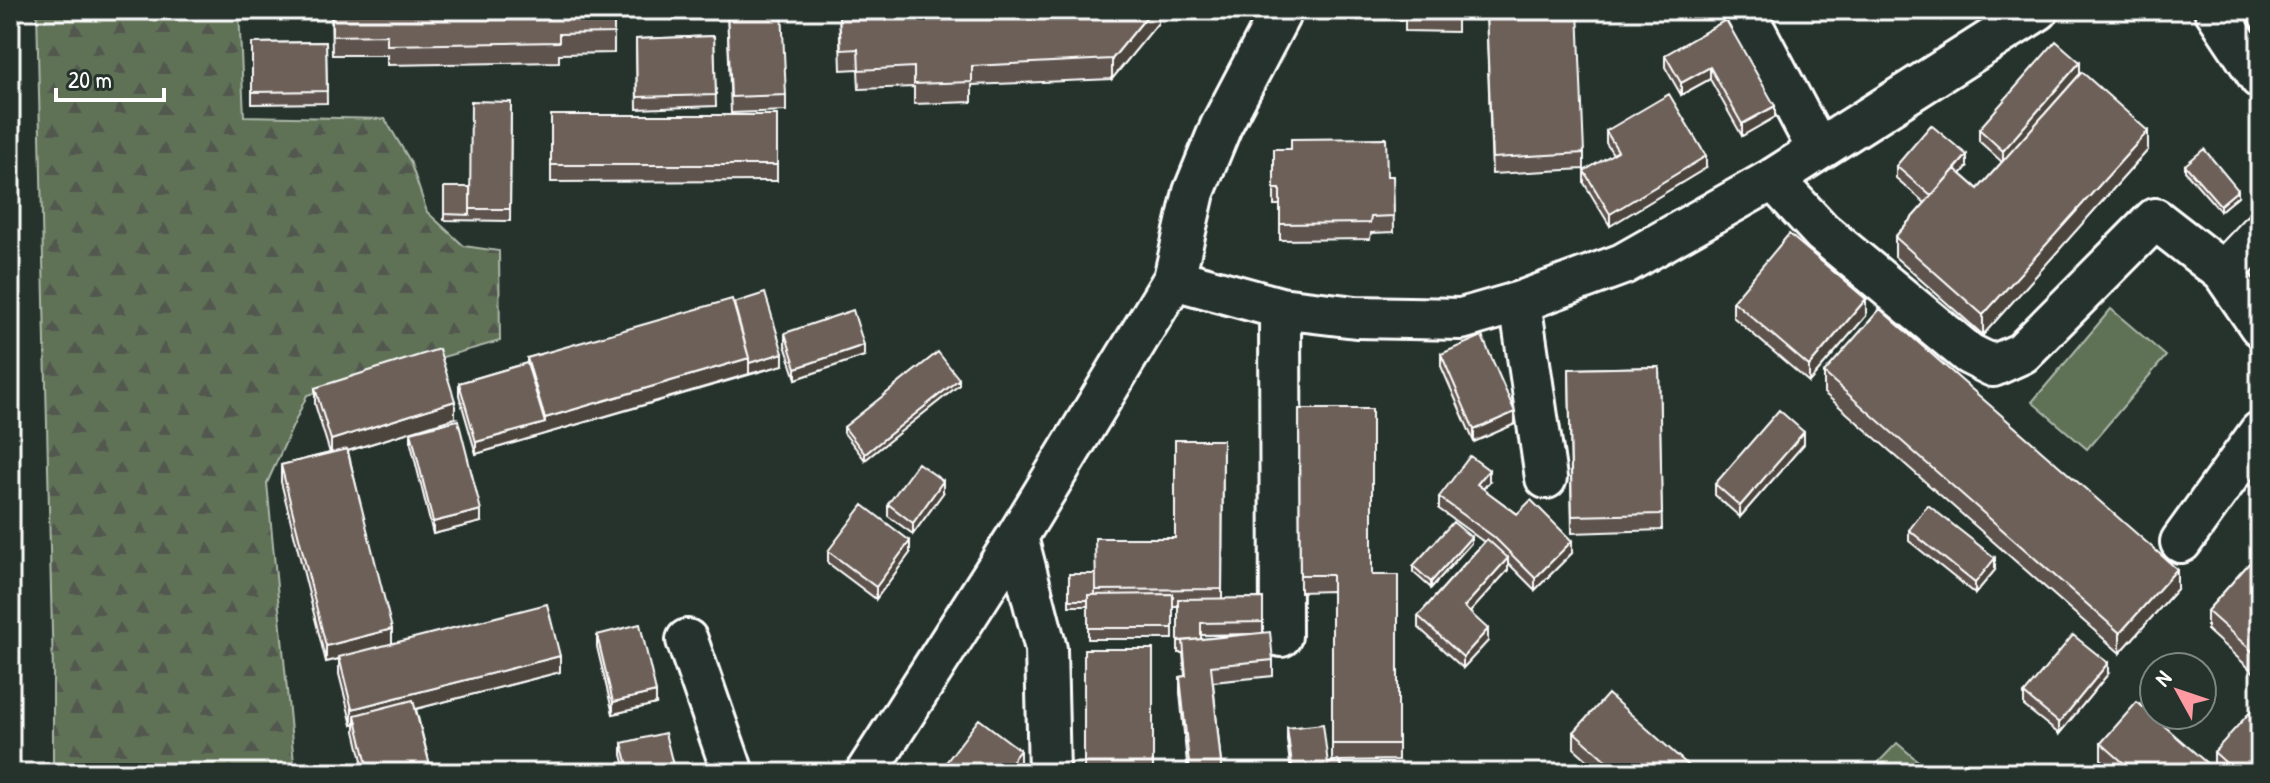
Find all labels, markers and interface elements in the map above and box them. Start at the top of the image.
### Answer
scale bar [56,52,164,102]
text: 20 m [68,63,112,95]
north arrow [2138,651,2218,731]
text: N [2147,664,2178,692]

